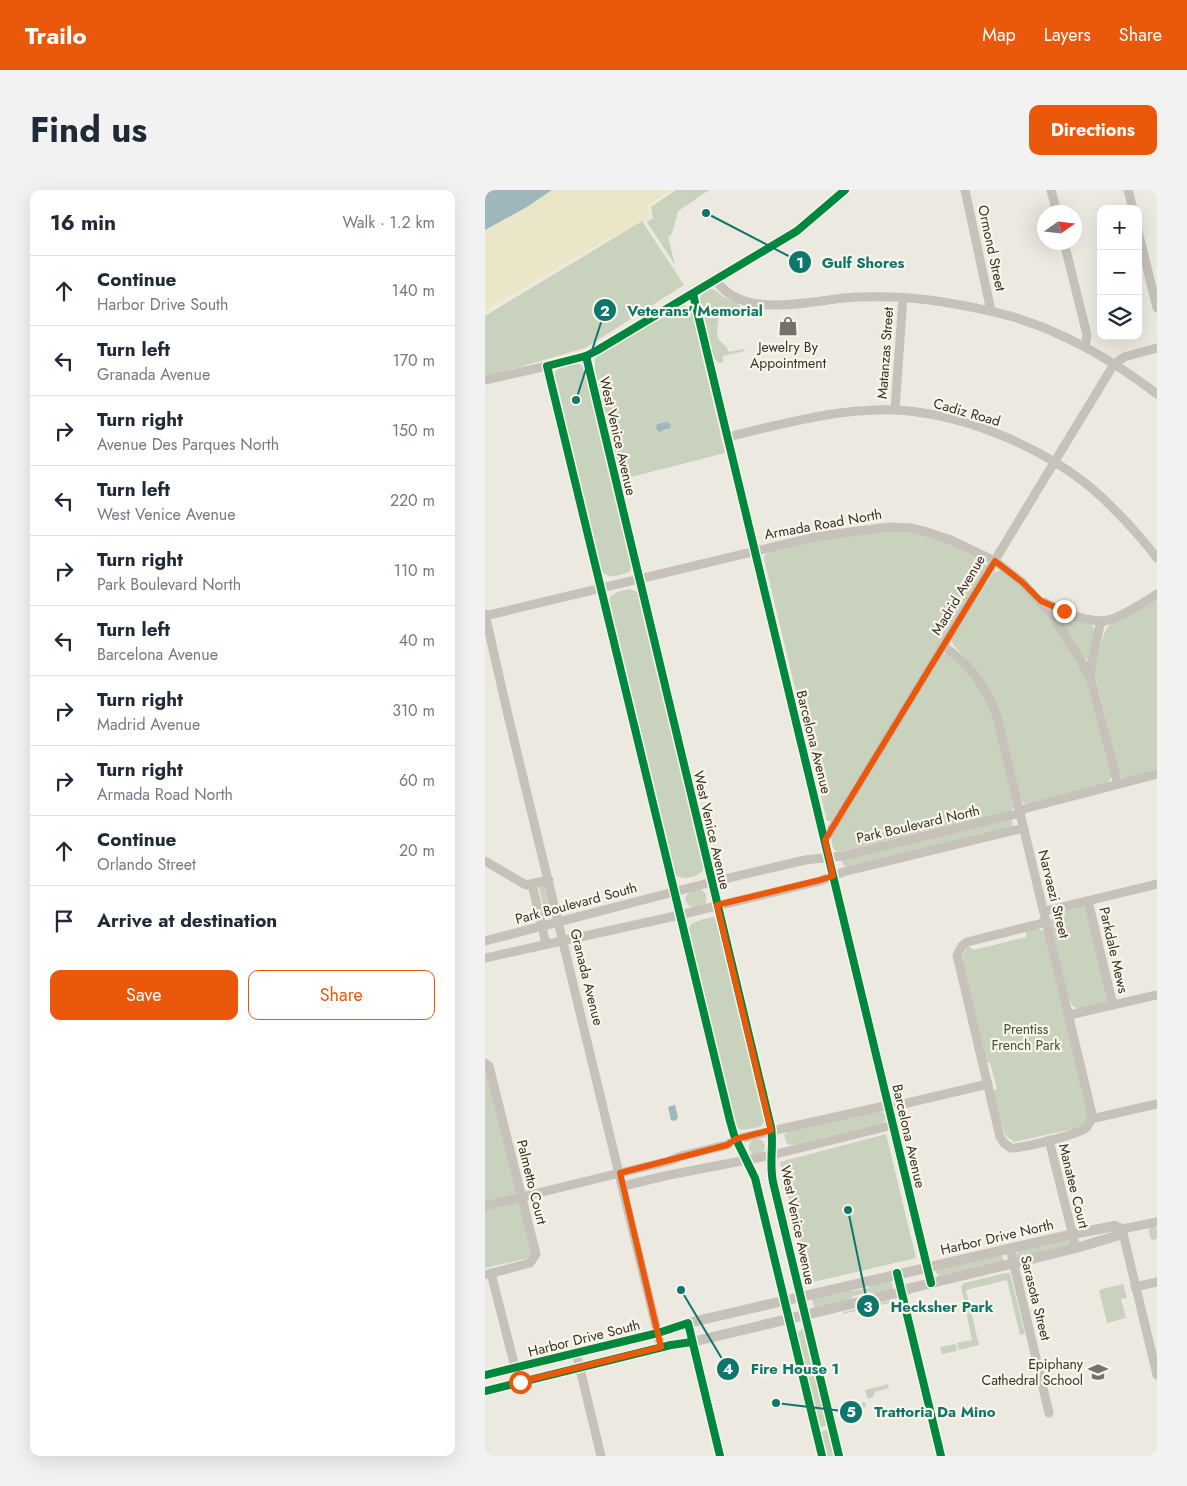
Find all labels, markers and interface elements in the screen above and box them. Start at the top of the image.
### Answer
text: Trailo [25,18,87,53]
text: Map [982,22,1016,48]
text: Layers [1044,22,1091,48]
text: Share [1119,22,1162,48]
text: Find us [30,105,147,155]
button: Directions [1029,105,1157,155]
street label: Ormond Street [973,203,1011,293]
north arrow [1037,205,1082,250]
map controls [1097,205,1142,340]
button: + [1097,205,1142,250]
text: 16 min [50,208,116,238]
text: Walk · 1.2 km [343,211,435,234]
callout: Gulf Shores [787,247,915,277]
button: − [1097,250,1142,295]
text: 1 [796,252,804,274]
text: Gulf Shores [822,252,904,274]
text: Continue [97,266,176,293]
icon: ahead [50,277,78,305]
text: 140 m [392,279,435,302]
text: Harbor Drive South [97,293,228,316]
callout: Veterans' Memorial [593,295,773,325]
button: layers [1097,295,1142,340]
text: 2 [600,300,610,322]
text: Veterans' Memorial [626,300,763,322]
street label: Matanzas Street [872,306,898,400]
shop icon: Jewelry By Appointment [777,315,799,337]
text: Turn left [97,336,170,363]
place label: Jewelry By Appointment [750,337,827,373]
icon: left [50,347,78,375]
text: 170 m [393,349,435,372]
text: Granada Avenue [97,363,210,386]
street label: West Venice Avenue [595,375,641,497]
street label: Cadiz Road [931,393,1003,431]
text: Turn right [97,406,183,433]
icon: right [50,417,78,445]
text: 150 m [392,419,435,442]
text: Avenue Des Parques North [97,433,279,456]
text: Turn left [97,476,170,503]
icon: left [50,487,78,515]
text: 220 m [390,489,435,512]
text: West Venice Avenue [97,503,236,526]
street label: Armada Road North [763,504,883,544]
text: Turn right [97,546,183,573]
street label: Madrid Avenue [926,551,990,639]
icon: right [50,557,78,585]
text: 110 m [394,559,435,582]
text: Park Boulevard North [97,573,241,596]
route end [1053,600,1076,623]
text: Turn left [97,616,170,643]
icon: left [50,627,78,655]
text: 40 m [399,629,435,652]
text: Barcelona Avenue [97,643,218,666]
text: Turn right [97,686,183,713]
street label: Barcelona Avenue [791,688,837,796]
icon: right [50,697,78,725]
text: 310 m [392,699,435,722]
text: Madrid Avenue [97,713,200,736]
text: Turn right [97,756,183,783]
icon: right [50,767,78,795]
text: 60 m [399,769,435,792]
street label: West Venice Avenue [689,769,735,891]
text: Armada Road North [97,783,233,806]
street label: Park Boulevard North [854,800,982,848]
text: Continue [97,826,176,853]
icon: ahead [50,837,78,865]
text: 20 m [399,839,435,862]
street label: Narvaezi Street [1033,848,1075,941]
text: Orlando Street [97,853,196,876]
street label: Park Boulevard South [513,877,639,929]
street label: Parkdale Mews [1094,905,1134,995]
icon: arrive [50,907,78,935]
text: Arrive at destination [97,907,277,934]
street label: Granada Avenue [565,927,609,1027]
button: Save [50,970,238,1020]
button: Share [248,970,435,1020]
park label: Prentiss French Park [991,1019,1061,1055]
street label: Barcelona Avenue [887,1082,931,1190]
street label: Palmetto Court [512,1138,552,1227]
street label: Manatee Court [1054,1141,1094,1231]
street label: West Venice Avenue [776,1164,820,1286]
street label: Harbor Drive North [938,1214,1056,1260]
street label: Sarasota Street [1016,1253,1056,1343]
callout: Hecksher Park [855,1291,1003,1321]
text: 3 [863,1296,873,1318]
text: Hecksher Park [891,1296,994,1318]
street label: Harbor Drive South [526,1314,642,1362]
callout: Fire House 1 [715,1354,849,1384]
place label: Epiphany Cathedral School [982,1354,1084,1390]
text: 4 [723,1358,733,1380]
text: Fire House 1 [751,1358,839,1380]
school or university icon: Epiphany Cathedral School [1087,1361,1109,1383]
route start [509,1371,532,1394]
callout: Trattoria Da Mino [839,1397,1005,1427]
text: 5 [846,1401,856,1423]
text: Trattoria Da Mino [874,1401,996,1423]

